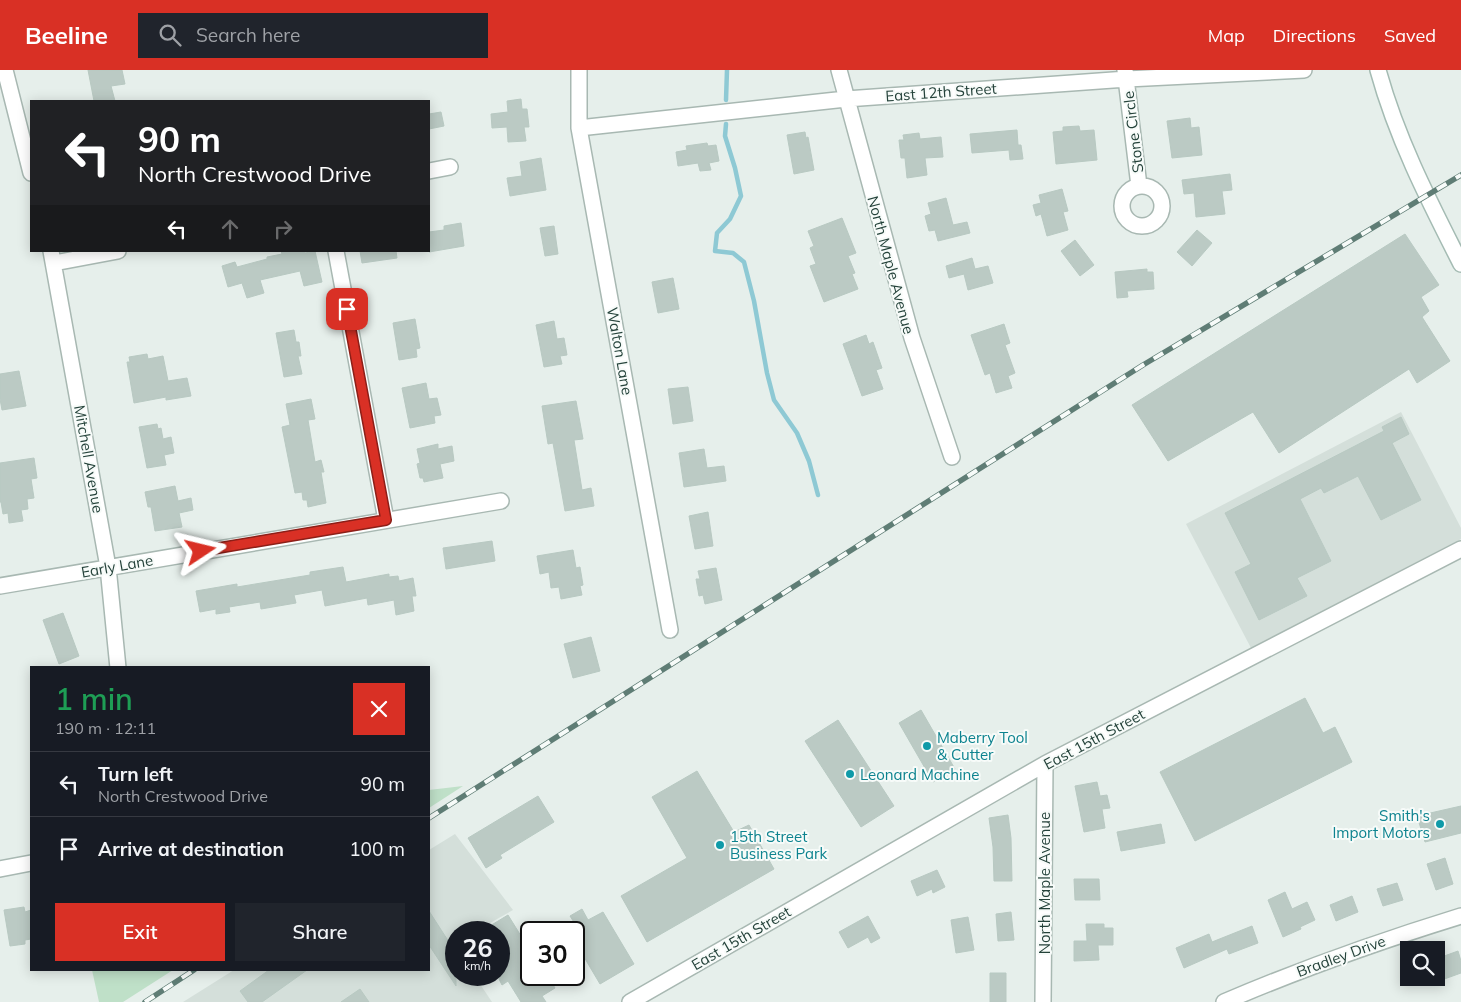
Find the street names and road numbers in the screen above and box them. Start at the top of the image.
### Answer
street label: East 12th Street [885,79,997,105]
street label: Stone Circle [1119,90,1147,174]
street label: North Maple Avenue [863,194,919,336]
street label: Walton Lane [603,306,637,396]
street label: Mitchell Avenue [70,404,108,514]
street label: Early Lane [80,550,154,582]
street label: East 15th Street [1040,704,1148,774]
street label: North Maple Avenue [1035,812,1054,954]
street label: East 15th Street [688,902,794,974]
street label: Bradley Drive [1294,931,1388,981]

